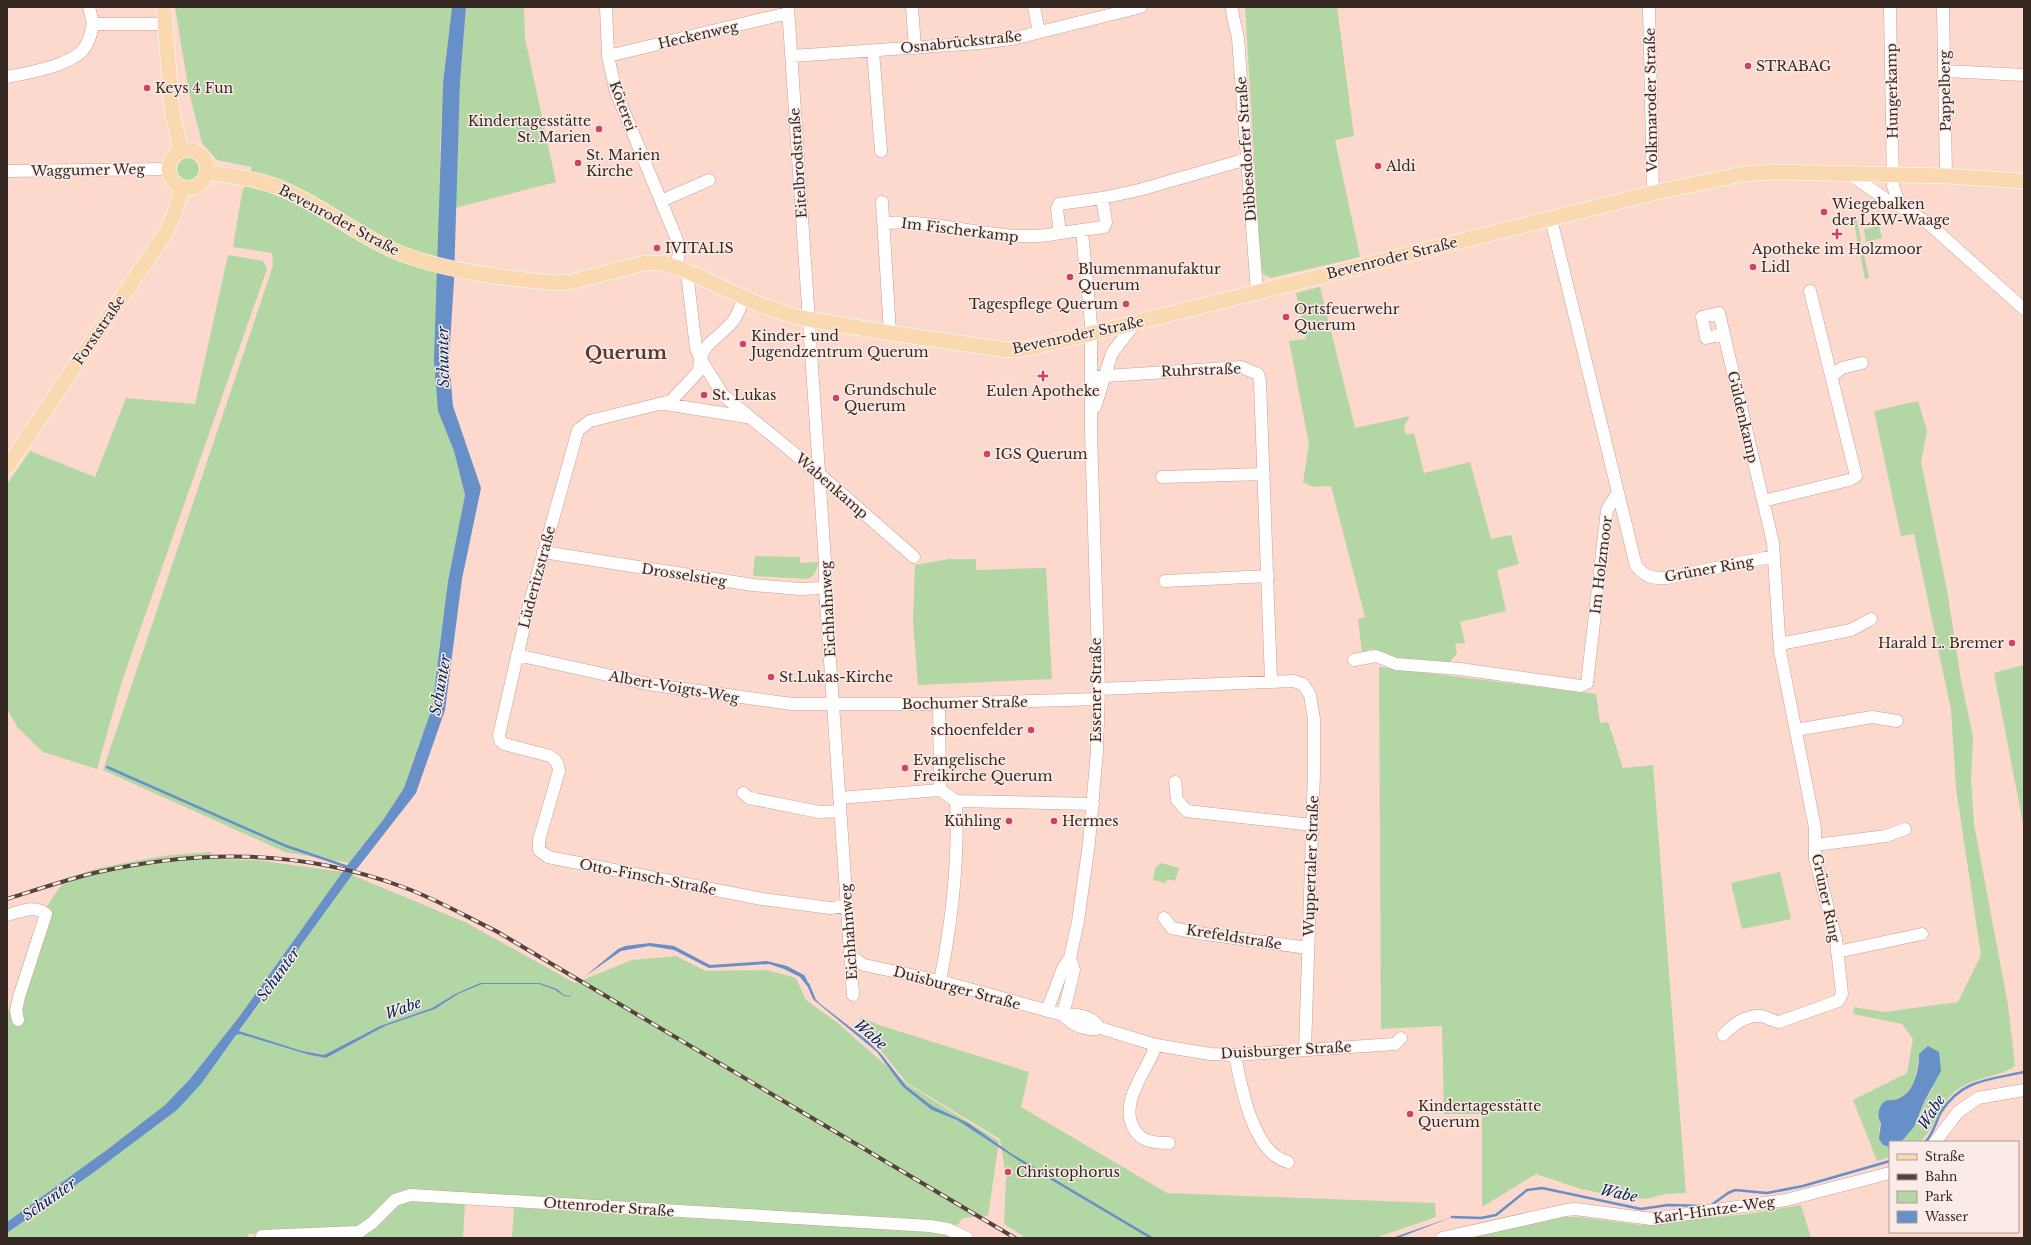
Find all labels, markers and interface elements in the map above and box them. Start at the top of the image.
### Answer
street label: Heckenweg [656,17,740,53]
street label: Osnabrückstraße [899,27,1023,57]
street label: Volkmaroder Straße [1641,28,1661,173]
street label: Hungerkamp [1882,43,1902,139]
street label: Pappelberg [1935,50,1955,132]
place label: STRABAG [1756,57,1831,75]
marker: STRABAG [1743,61,1753,71]
street label: Dibbesdorfer Straße [1232,76,1260,222]
street label: Köterei [606,78,640,134]
place label: Keys 4 Fun [155,79,234,97]
marker: Keys 4 Fun [142,83,152,93]
street label: Eitelbrodstraße [785,107,811,219]
place label: Kindertagesstätte St. Marien [468,112,591,146]
marker: Kindertagesstätte St. Marien [594,124,604,134]
place label: St. Marien Kirche [586,146,660,180]
place label: Aldi [1385,157,1416,175]
marker: St. Marien Kirche [573,158,583,168]
street label: Waggumer Weg [30,160,146,180]
marker: Aldi [1373,161,1383,171]
street label: Bevenroder Straße [276,181,402,259]
place label: Wiegebalken der LKW-Waage [1831,195,1950,229]
marker: Wiegebalken der LKW-Waage [1819,207,1829,217]
street label: Im Fischerkamp [900,214,1020,246]
marker: Apotheke im Holzmoor [1832,229,1842,239]
street label: Bevenroder Straße [1325,233,1459,283]
place label: IVITALIS [665,239,734,257]
place label: Apotheke im Holzmoor [1751,240,1923,258]
marker: IVITALIS [652,243,662,253]
place label: Lidl [1761,258,1790,276]
place label: Blumenmanufaktur Querum [1078,260,1221,294]
marker: Lidl [1748,262,1758,272]
marker: Blumenmanufaktur Querum [1065,272,1075,282]
street label: Forststraße [69,292,129,368]
place label: Tagespflege Querum [969,295,1118,313]
marker: Tagespflege Querum [1121,299,1131,309]
place label: Ortsfeuerwehr Querum [1294,300,1400,334]
street label: Bevenroder Straße [1010,312,1146,358]
marker: Ortsfeuerwehr Querum [1281,312,1291,322]
water label: Schunter [433,325,453,388]
place label: Kinder- und Jugendzentrum Querum [749,327,929,361]
marker: Kinder- und Jugendzentrum Querum [738,339,748,349]
district label: Querum [585,342,667,364]
street label: Ruhrstraße [1161,360,1241,380]
street label: Güldenkamp [1724,369,1762,465]
marker: Eulen Apotheke [1038,371,1048,381]
place label: Grundschule Querum [844,381,937,415]
place label: Eulen Apotheke [986,382,1100,400]
place label: St. Lukas [712,386,776,404]
marker: St. Lukas [699,390,709,400]
marker: Grundschule Querum [831,393,841,403]
place label: IGS Querum [995,445,1088,463]
street label: Wabenkamp [791,449,872,523]
marker: IGS Querum [982,449,992,459]
street label: Im Holzmoor [1586,514,1616,615]
street label: Lüderitzstraße [515,524,559,630]
street label: Grüner Ring [1663,552,1756,586]
street label: Drosselstieg [640,559,729,591]
street label: Eichhahnweg [816,560,840,658]
place label: Harald L. Bremer [1878,634,2004,652]
street label: Essener Straße [1087,637,1105,743]
marker: Harald L. Bremer [2007,638,2017,648]
water label: Schunter [425,652,455,717]
street label: Albert-Voigts-Weg [607,667,741,707]
place label: St.Lukas-Kirche [779,668,893,686]
marker: St.Lukas-Kirche [766,672,776,682]
street label: Bochumer Straße [902,693,1028,713]
place label: schoenfelder [930,721,1023,739]
marker: schoenfelder [1026,725,1036,735]
place label: Evangelische Freikirche Querum [913,751,1052,785]
marker: Evangelische Freikirche Querum [900,763,910,773]
street label: Wuppertaler Straße [1300,795,1322,938]
place label: Kühling [944,812,1002,830]
place label: Hermes [1062,812,1119,830]
marker: Kühling [1004,816,1014,826]
marker: Hermes [1049,816,1059,826]
street label: Grüner Ring [1808,852,1844,945]
street label: Otto-Finsch-Straße [578,855,718,899]
street label: Eichhahnweg [837,883,861,981]
street label: Krefeldstraße [1185,921,1283,953]
water label: Schunter [252,943,304,1004]
street label: Duisburger Straße [891,962,1023,1014]
water label: Wabe [382,993,424,1023]
water label: Wabe [851,1015,891,1054]
street label: Duisburger Straße [1220,1038,1352,1062]
water label: Wabe [1913,1091,1949,1133]
place label: Kindertagesstätte Querum [1418,1097,1541,1131]
marker: Kindertagesstätte Querum [1405,1109,1415,1119]
legend [1889,1141,2019,1233]
text: Straße [1925,1149,1965,1164]
place label: Christophorus [1016,1163,1120,1181]
marker: Christophorus [1003,1167,1013,1177]
text: Bahn [1925,1169,1957,1184]
water label: Schunter [18,1173,81,1224]
water label: Wabe [1599,1180,1639,1206]
text: Park [1925,1189,1953,1204]
street label: Karl-Hintze-Weg [1652,1192,1776,1227]
street label: Ottenroder Straße [543,1193,675,1221]
text: Wasser [1924,1209,1968,1224]

